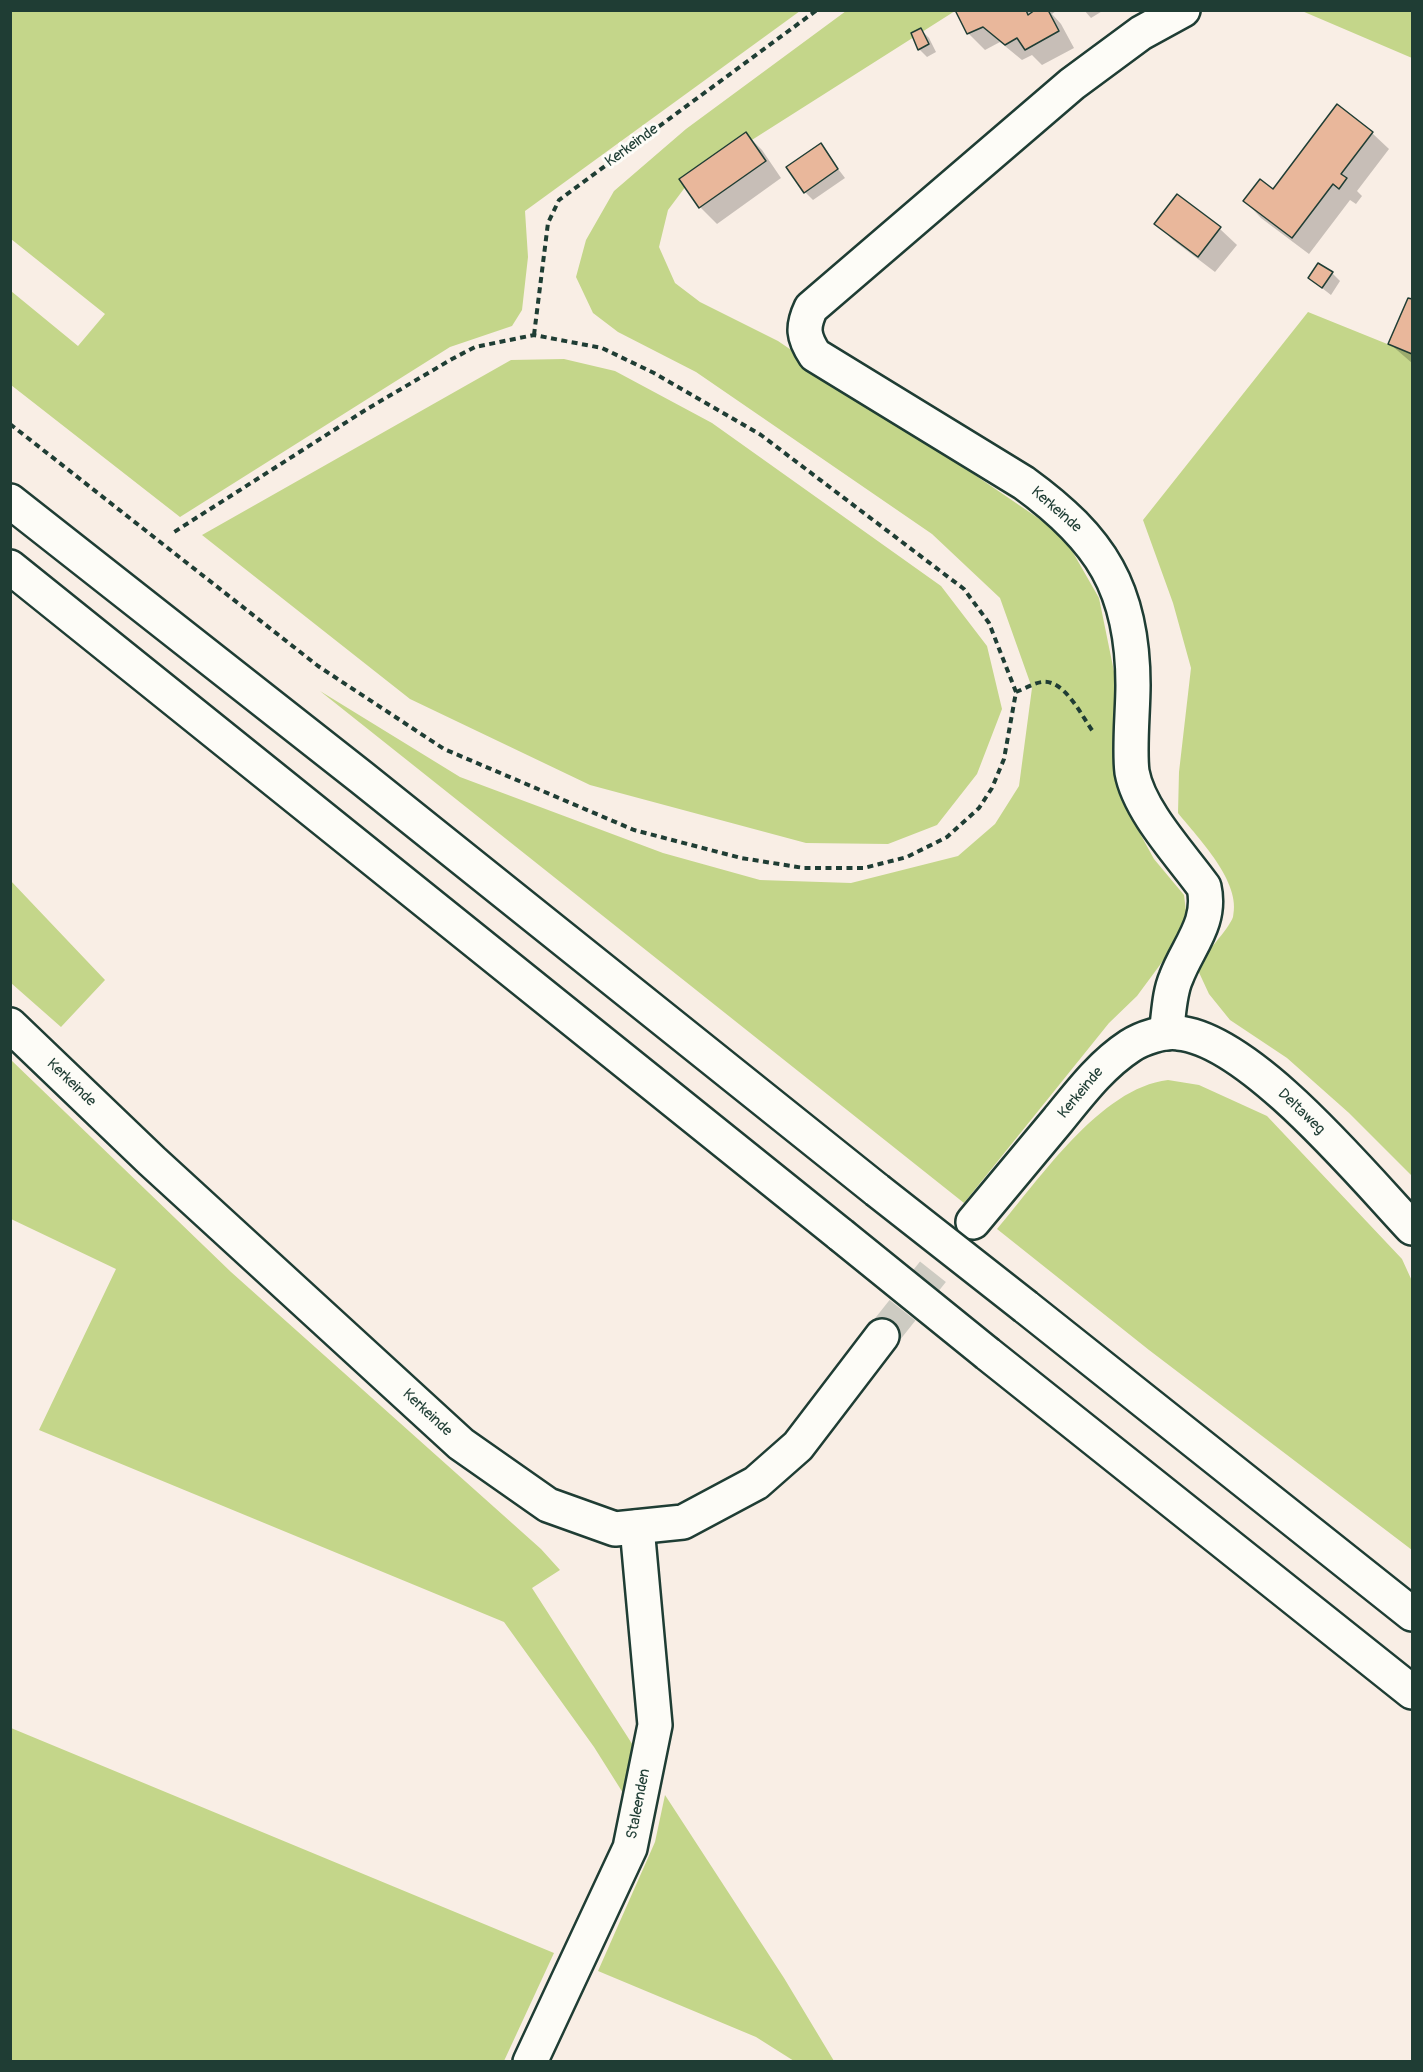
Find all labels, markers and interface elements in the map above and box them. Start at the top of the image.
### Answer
street label: Kerkeinde [602,121,662,171]
street label: Kerkeinde [1027,483,1085,537]
street label: Kerkeinde [43,1055,99,1111]
street label: Kerkeinde [1054,1064,1108,1122]
street label: Deltaweg [1274,1085,1328,1139]
street label: Kerkeinde [398,1385,456,1441]
street label: Staleenden [623,1767,655,1841]

